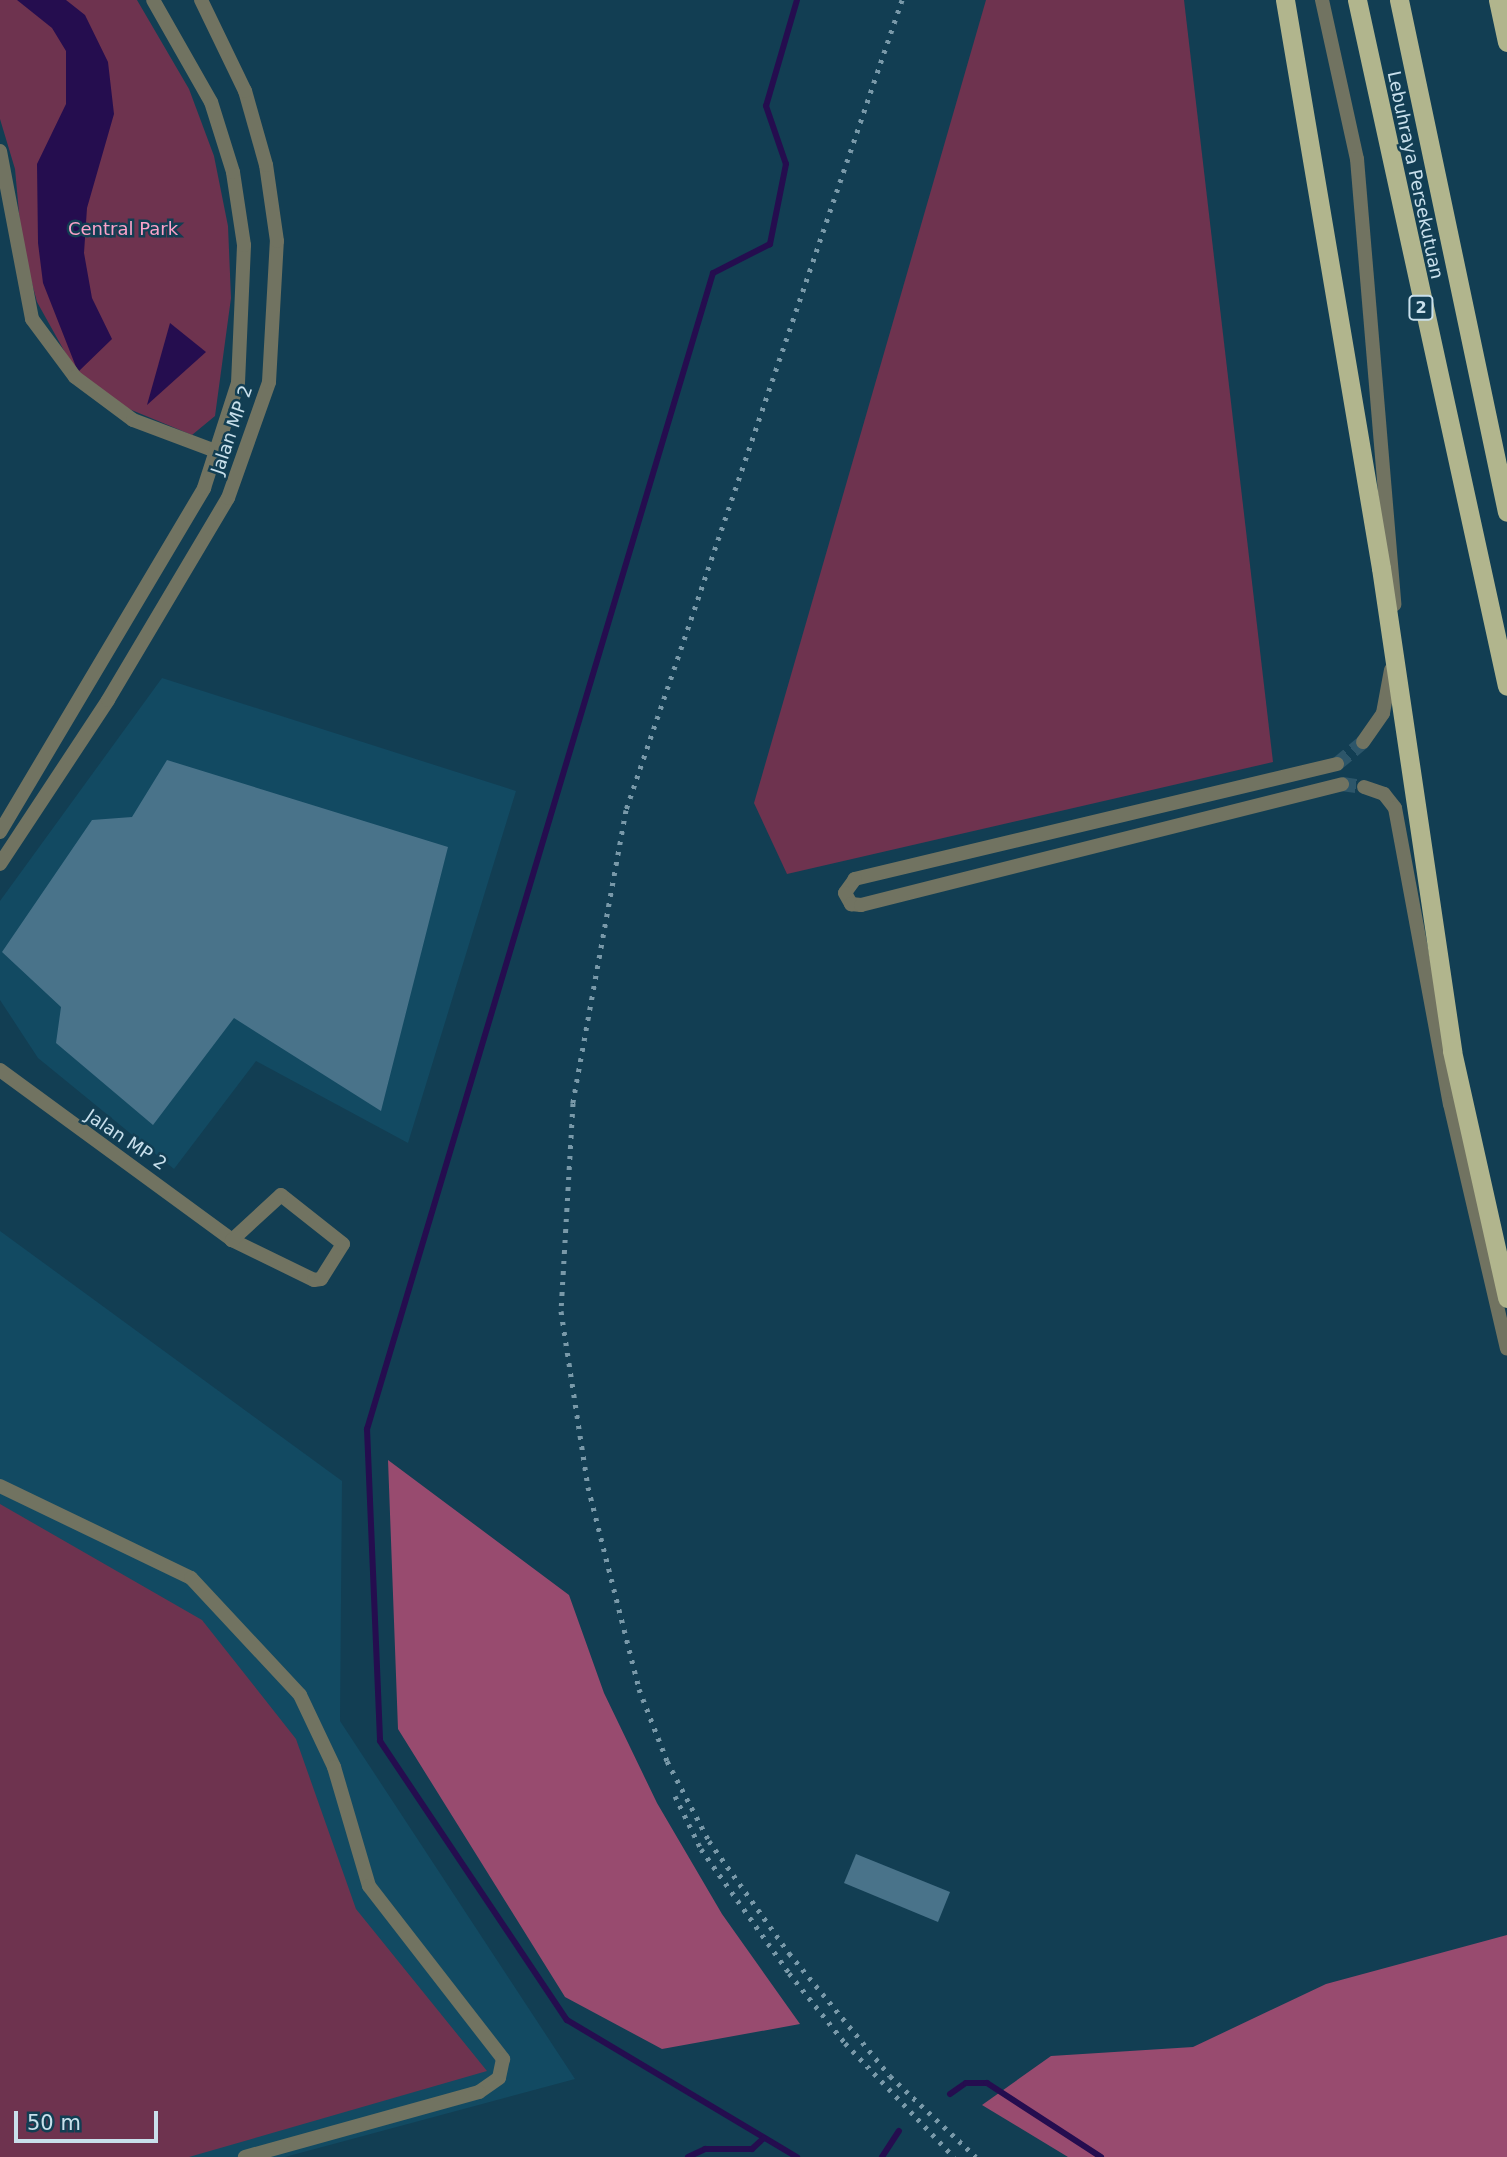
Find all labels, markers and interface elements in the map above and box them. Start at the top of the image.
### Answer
street label: Lebuhraya Persekutuan [1382,69,1448,281]
park label: Central Park [68,218,178,240]
road number: 2 [1407,296,1435,320]
street label: Jalan MP 2 [207,382,257,478]
street label: Jalan MP 2 [81,1105,171,1175]
scale bar [18,2098,161,2142]
text: 50 m [27,2111,81,2135]

